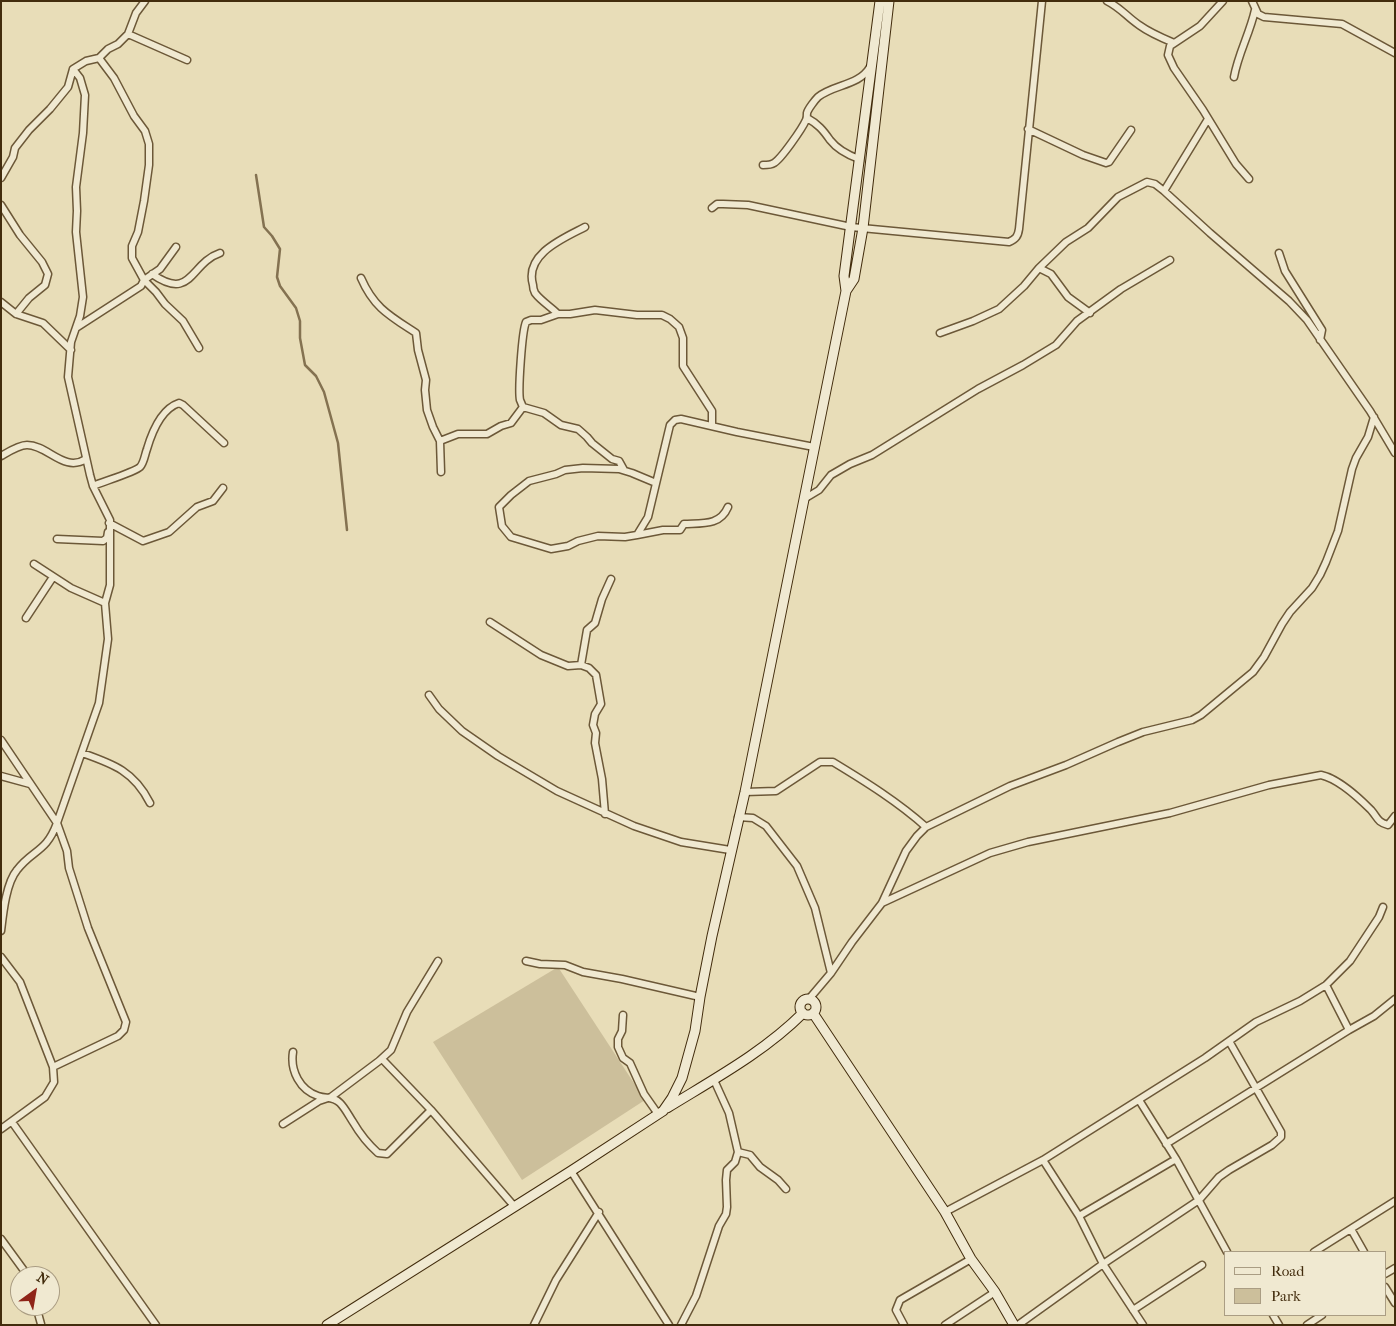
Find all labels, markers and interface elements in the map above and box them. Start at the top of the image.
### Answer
legend [1224,1251,1386,1316]
text: Road [1271,1262,1304,1280]
north arrow [10,1266,60,1316]
text: N [34,1269,52,1289]
text: Park [1271,1287,1301,1305]

